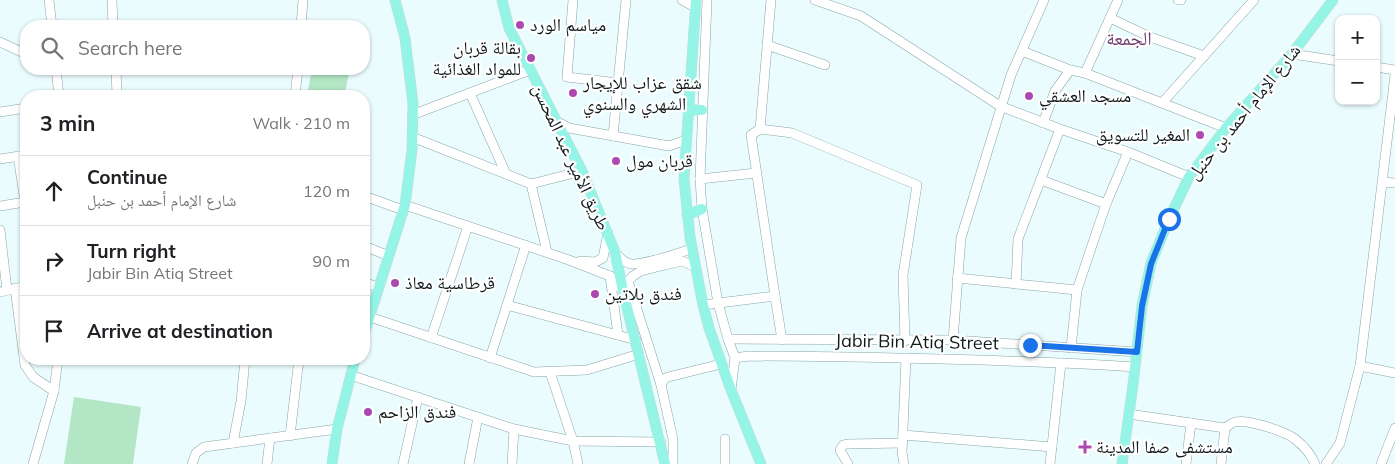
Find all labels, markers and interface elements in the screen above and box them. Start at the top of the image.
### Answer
place label: مياسم الورد [530,13,606,37]
map controls [1335,15,1380,105]
button: + [1335,15,1380,60]
marker: مياسم الورد [514,19,526,31]
search box [20,20,370,75]
district label: الجمعة [1106,26,1152,50]
icon: search [38,34,66,62]
text: Search here [78,36,182,60]
place label: بقالة قربان للمواد الغذائية [433,36,521,80]
street label: شارع الإمام أحمد بن حنبل [1182,39,1306,185]
marker: بقالة قربان للمواد الغذائية [525,52,537,64]
button: − [1335,60,1380,105]
place label: شقق عزاب للإيجار الشهري والسنوي [582,71,702,119]
street label: طريق الأمير عبد المحسن [527,80,616,234]
place label: مسجد العشقي [1039,84,1131,111]
marker: شقق عزاب للإيجار الشهري والسنوي [567,87,579,99]
marker: مسجد العشقي [1023,90,1035,102]
text: 3 min [40,110,95,136]
text: Walk · 210 m [252,113,350,133]
place label: المغير للتسويق [1096,123,1190,146]
marker: المغير للتسويق [1194,129,1206,141]
place label: قربان مول [626,149,693,172]
marker: قربان مول [610,155,622,167]
text: Continue [87,165,167,189]
icon: ahead [40,177,68,205]
text: 120 m [303,181,350,201]
text: شارع الإمام أحمد بن حنبل [87,190,236,210]
route start [1158,208,1181,231]
text: Turn right [87,239,176,263]
icon: right [40,247,68,275]
text: 90 m [313,251,350,271]
text: Jabir Bin Atiq Street [87,263,233,283]
place label: قرطاسية معاذ [405,271,495,294]
marker: قرطاسية معاذ [389,277,401,289]
place label: فندق بلاتين [605,282,682,305]
marker: فندق بلاتين [589,288,601,300]
icon: arrive [40,317,68,345]
text: Arrive at destination [87,319,273,343]
street label: Jabir Bin Atiq Street [835,329,999,354]
route end [1019,334,1042,357]
place label: فندق الزاحم [378,400,456,424]
marker: فندق الزاحم [362,406,374,418]
place label: مستشفی صفا المدینة [1096,435,1233,458]
marker: مستشفی صفا المدینة [1078,440,1092,454]

